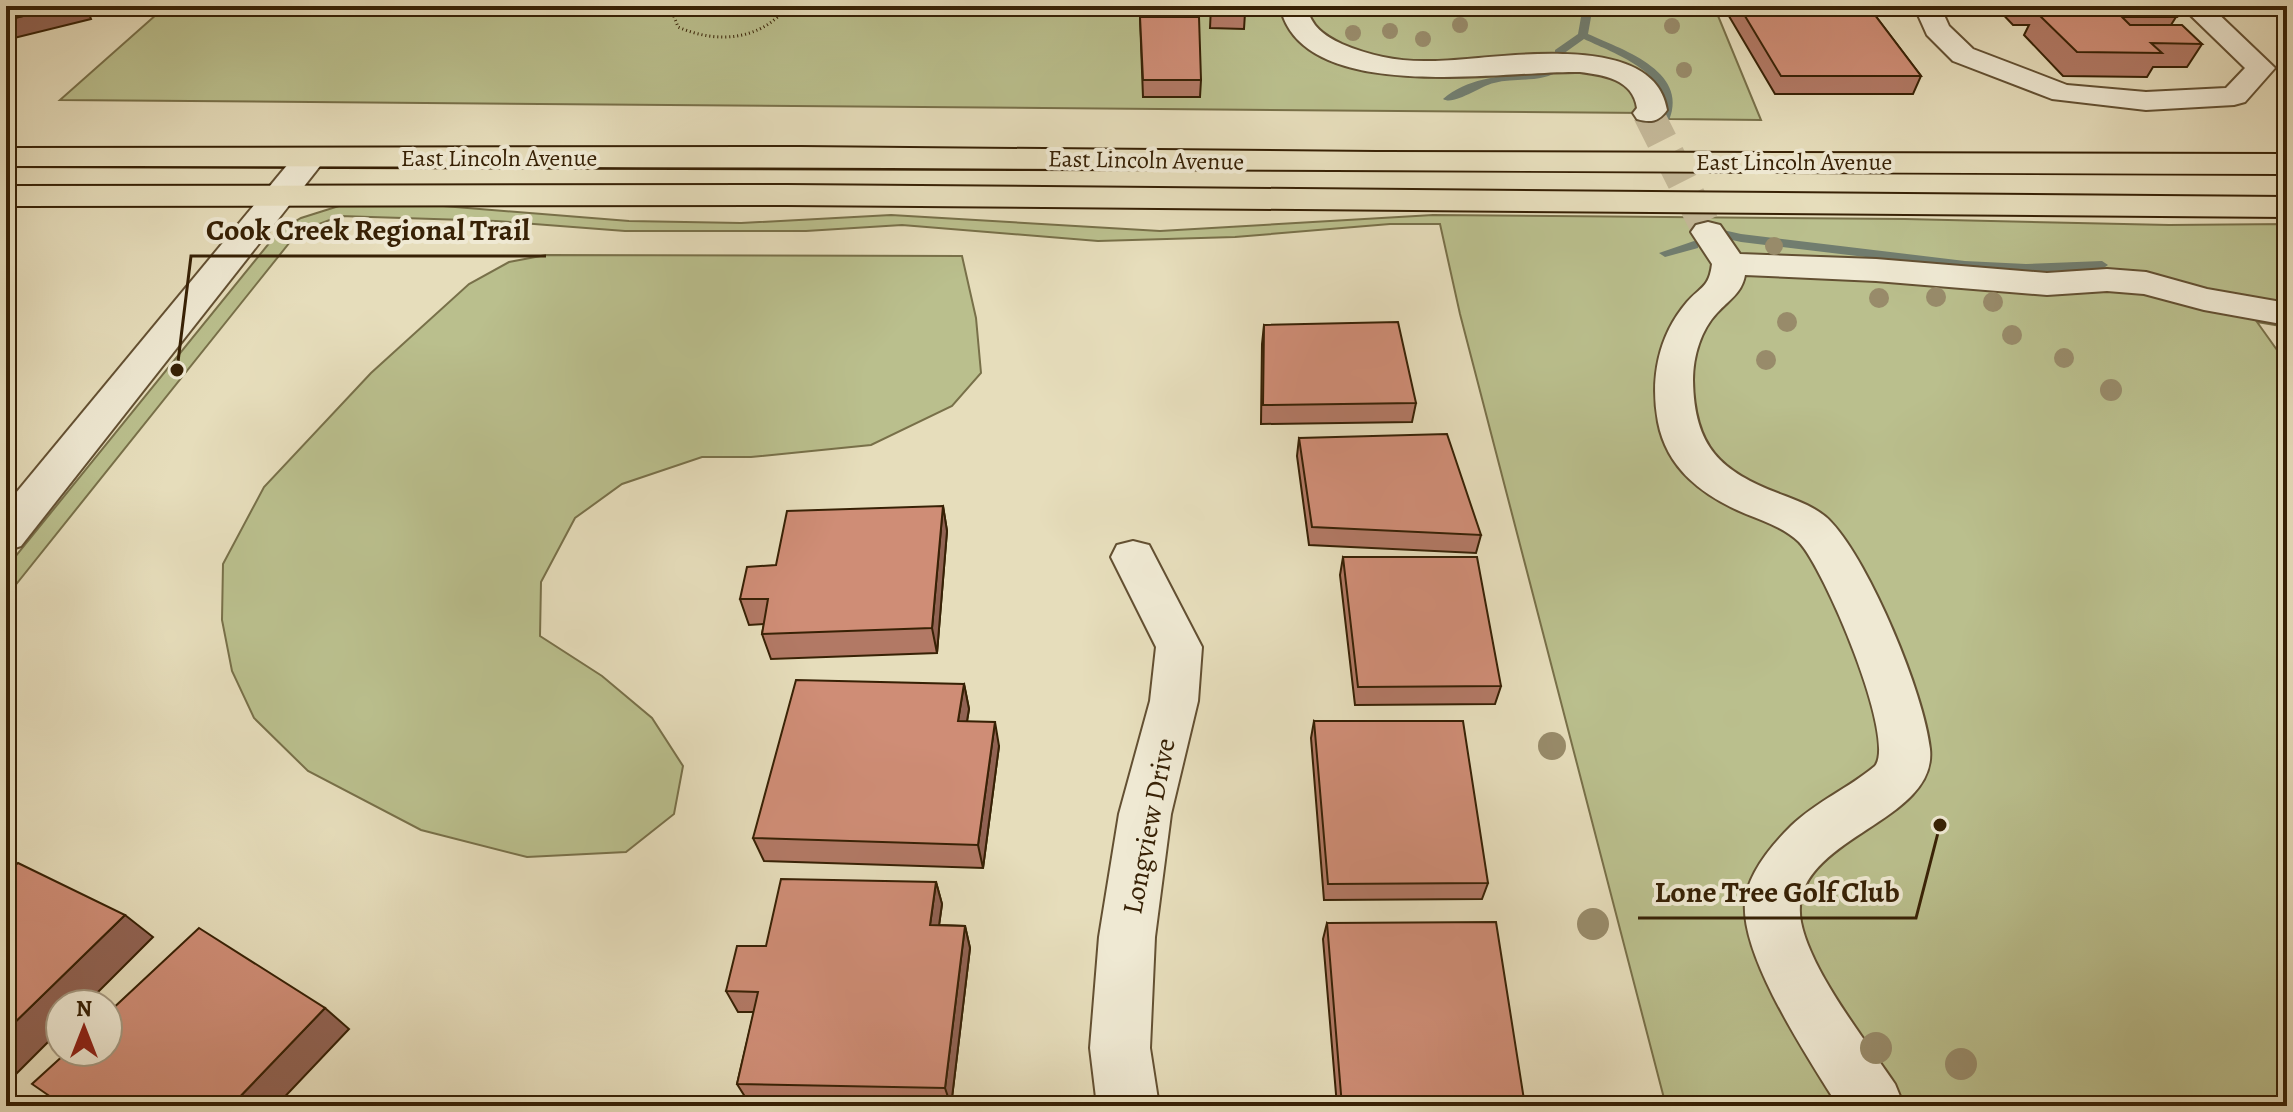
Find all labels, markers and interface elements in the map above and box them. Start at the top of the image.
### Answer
street label: East Lincoln Avenue [401,142,597,174]
street label: East Lincoln Avenue [1048,142,1244,178]
street label: East Lincoln Avenue [1696,146,1892,178]
callout: Cook Creek Regional Trail [191,202,546,256]
text: Cook Creek Regional Trail [206,210,530,250]
street label: Longview Drive [1113,735,1185,917]
callout: Lone Tree Golf Club [1638,864,1916,918]
text: Lone Tree Golf Club [1654,872,1900,912]
north arrow [44,988,124,1068]
text: N [76,994,92,1024]

